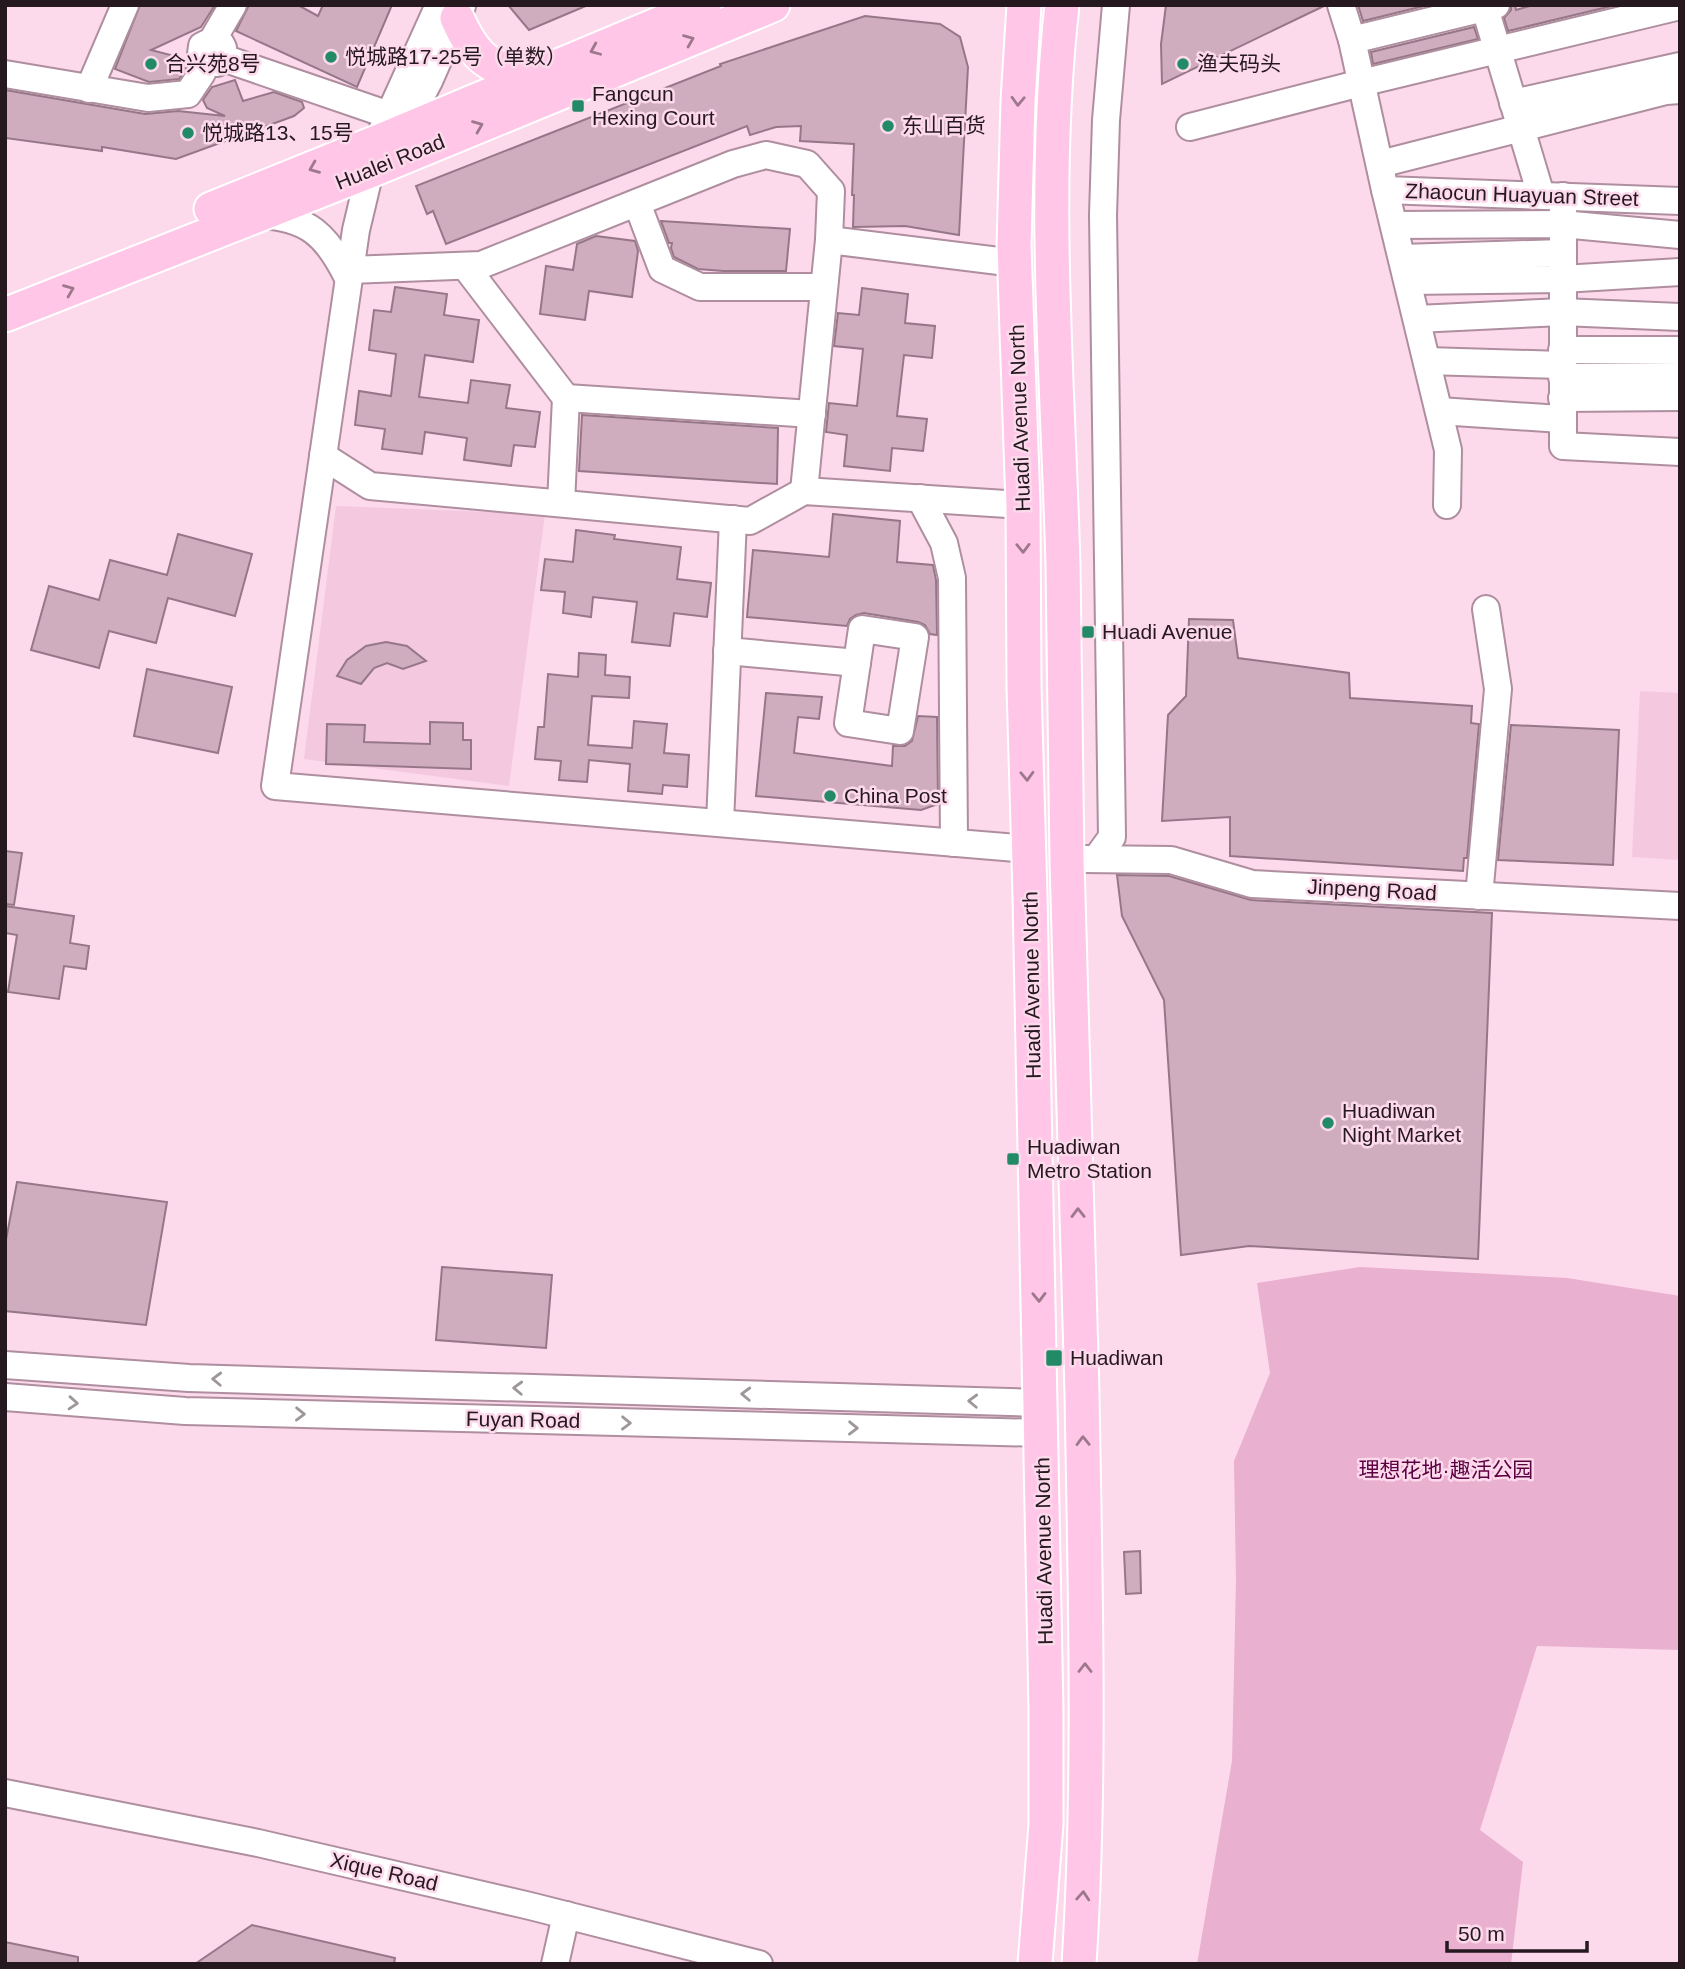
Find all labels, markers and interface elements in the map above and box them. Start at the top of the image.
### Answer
one-way arrow [681,34,694,48]
one-way arrow [590,42,602,56]
place label: 悦城路17-25号（单数） [345,45,567,68]
marker: 悦城路17-25号（单数） [323,49,339,65]
place label: 合兴苑8号 [165,52,261,75]
place label: 渔夫码头 [1197,52,1281,75]
marker: 合兴苑8号 [143,56,159,72]
marker: 渔夫码头 [1175,56,1191,72]
place label: Fangcun Hexing Court [592,82,715,129]
one-way arrow [1011,95,1026,106]
marker: Fangcun Hexing Court [570,98,586,114]
place label: 东山百货 [902,114,986,137]
marker: 东山百货 [880,118,896,134]
one-way arrow [471,120,483,134]
place label: 悦城路13、15号 [202,121,354,144]
marker: 悦城路13、15号 [180,125,196,141]
street label: Hualei Road [332,129,448,194]
one-way arrow [308,159,320,173]
street label: Zhaocun Huayuan Street [1405,179,1639,210]
one-way arrow [62,284,74,298]
street label: Huadi Avenue North [1005,324,1034,512]
one-way arrow [1015,544,1031,554]
place label: Huadi Avenue [1102,620,1232,643]
marker: Huadi Avenue [1080,624,1096,640]
one-way arrow [1019,771,1034,782]
place label: China Post [844,784,947,807]
marker: China Post [822,788,838,804]
street label: Jinpeng Road [1307,875,1437,904]
street label: Huadi Avenue North [1018,891,1045,1079]
place label: Huadiwan Night Market [1342,1099,1461,1146]
marker: Huadiwan Night Market [1320,1115,1336,1131]
place label: Huadiwan Metro Station [1027,1135,1152,1182]
marker: Huadiwan Metro Station [1005,1151,1021,1167]
one-way arrow [1071,1207,1086,1218]
one-way arrow [1031,1292,1047,1303]
place label: Huadiwan [1070,1346,1163,1369]
marker: Huadiwan [1044,1348,1064,1368]
one-way arrow [211,1371,222,1387]
one-way arrow [512,1380,523,1395]
one-way arrow [740,1387,751,1402]
one-way arrow [967,1393,978,1409]
one-way arrow [68,1395,79,1410]
one-way arrow [296,1406,306,1422]
street label: Fuyan Road [466,1407,580,1432]
one-way arrow [621,1415,632,1430]
one-way arrow [848,1421,859,1436]
one-way arrow [1075,1435,1090,1446]
street label: Huadi Avenue North [1030,1457,1057,1645]
park label: 理想花地·趣活公园 [1359,1458,1534,1481]
one-way arrow [1077,1662,1093,1673]
street label: Xique Road [328,1848,440,1895]
one-way arrow [1075,1890,1090,1901]
scale bar [1447,1910,1587,1954]
text: 50 m [1458,1922,1505,1945]

